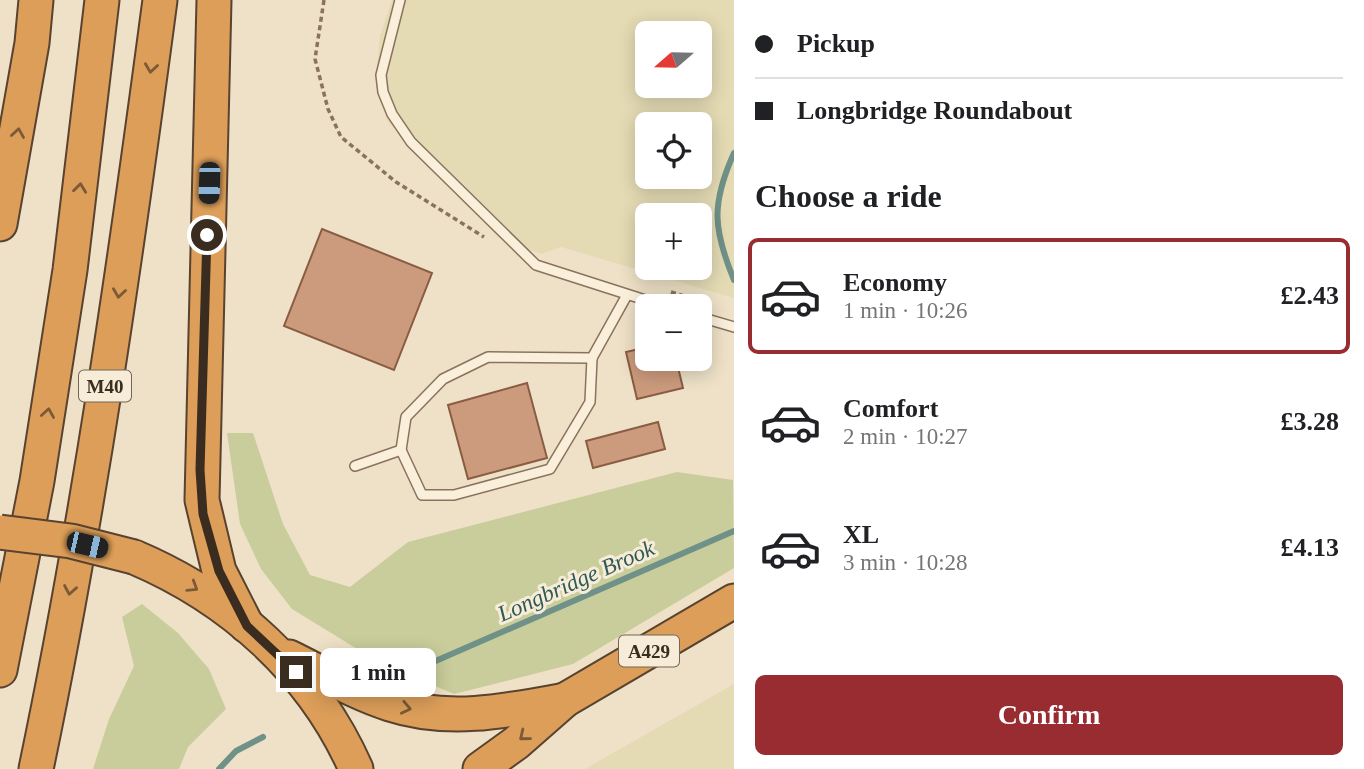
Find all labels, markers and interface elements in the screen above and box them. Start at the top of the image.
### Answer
north arrow [635,21,712,98]
map controls [635,21,712,371]
text: Pickup [797,29,875,58]
one-way arrow [143,62,158,73]
text: Longbridge Roundabout [797,96,1072,125]
button: locate [635,112,712,189]
one-way arrow [10,128,25,139]
car [198,162,221,204]
text: Choose a ride [755,178,942,214]
one-way arrow [73,182,88,194]
button: + [635,203,712,280]
route start [191,219,223,251]
icon: car [759,265,822,328]
text: Economy [843,268,947,297]
text: £2.43 [1281,281,1339,310]
one-way arrow [112,287,127,299]
button: − [635,294,712,371]
text: 1 min · 10:26 [843,298,968,323]
road number: M40 [79,370,131,402]
icon: car [759,391,822,454]
text: Comfort [843,394,938,423]
one-way arrow [40,407,55,419]
text: £3.28 [1281,407,1339,436]
text: 2 min · 10:27 [843,424,968,449]
icon: car [759,517,822,580]
text: XL [843,520,879,549]
car [65,530,110,560]
text: £4.13 [1281,533,1339,562]
water label: Longbridge Brook [493,535,659,627]
text: 3 min · 10:28 [843,550,968,575]
one-way arrow [186,578,199,591]
one-way arrow [63,584,78,596]
road number: A429 [619,636,679,666]
callout: 1 min [320,648,436,696]
route end [280,656,312,688]
text: 1 min [350,660,406,685]
button: Confirm [755,675,1343,755]
one-way arrow [400,700,412,714]
one-way arrow [519,728,531,741]

